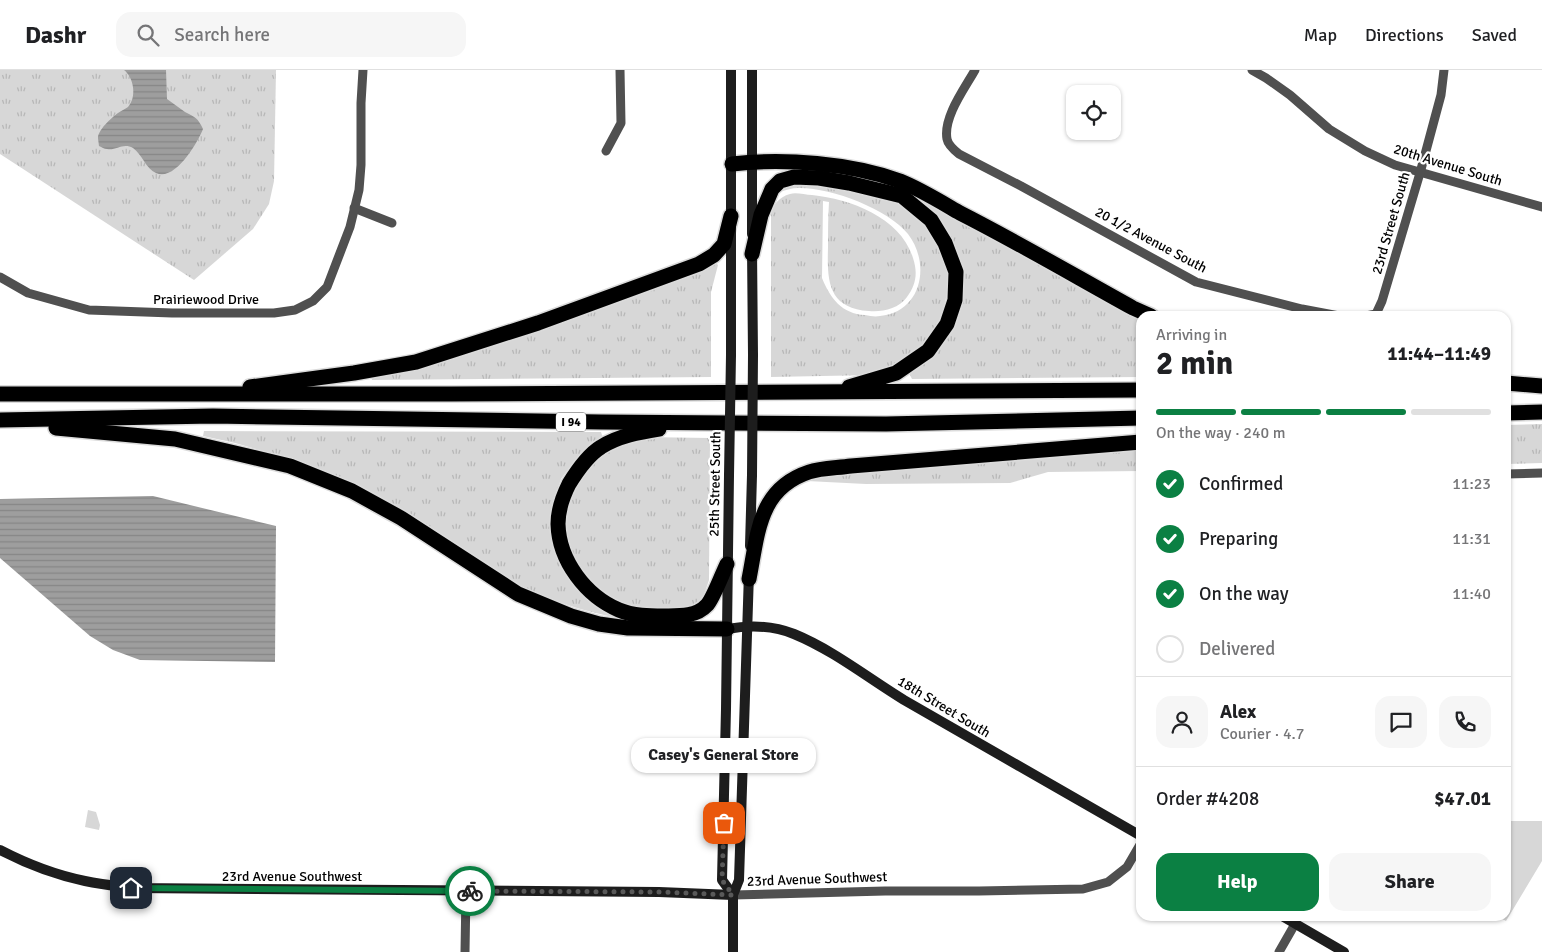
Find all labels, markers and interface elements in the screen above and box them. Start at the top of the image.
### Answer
search box [116,12,466,57]
text: Dashr [25,20,86,50]
icon: search [134,21,162,49]
text: Search here [174,23,270,47]
text: Map [1304,24,1337,46]
text: Directions [1365,24,1444,46]
text: Saved [1472,24,1517,46]
map controls [1066,85,1121,140]
button: locate [1066,85,1121,140]
street label: 20th Avenue South [1392,140,1504,190]
street label: 23rd Street South [1368,170,1414,276]
street label: 20 1/2 Avenue South [1092,203,1210,277]
street label: Prairiewood Drive [153,291,259,308]
text: Arriving in [1156,325,1227,345]
text: 11:44–11:49 [1387,342,1491,366]
text: 2 min [1156,344,1233,383]
road number: I 94 [556,412,586,432]
text: On the way · 240 m [1156,423,1286,443]
street label: 25th Street South [706,431,724,537]
icon: check [1156,470,1184,498]
text: Confirmed [1199,472,1283,496]
text: 11:23 [1452,474,1491,494]
icon: check [1156,525,1184,553]
text: Preparing [1199,527,1278,551]
text: 11:31 [1452,529,1491,549]
icon: check [1156,580,1184,608]
text: On the way [1199,582,1289,606]
text: 11:40 [1452,584,1491,604]
text: Delivered [1199,637,1275,661]
street label: 18th Street South [894,673,994,741]
button: person [1156,696,1208,748]
button: chat [1375,696,1427,748]
button: phone [1439,696,1491,748]
text: Alex [1220,700,1256,724]
text: Courier · 4.7 [1220,724,1304,744]
callout: Casey's General Store [632,738,816,773]
text: Casey's General Store [648,745,799,765]
text: Order #4208 [1156,787,1259,811]
text: $47.01 [1434,787,1491,811]
pin [703,802,745,844]
icon: bag [710,809,738,837]
button: Help [1156,853,1319,911]
button: Share [1329,853,1491,911]
courier [445,866,495,916]
pin [110,867,152,909]
street label: 23rd Avenue Southwest [222,868,362,885]
street label: 23rd Avenue Southwest [746,868,888,890]
icon: home [117,874,145,902]
icon: bike [456,877,484,905]

